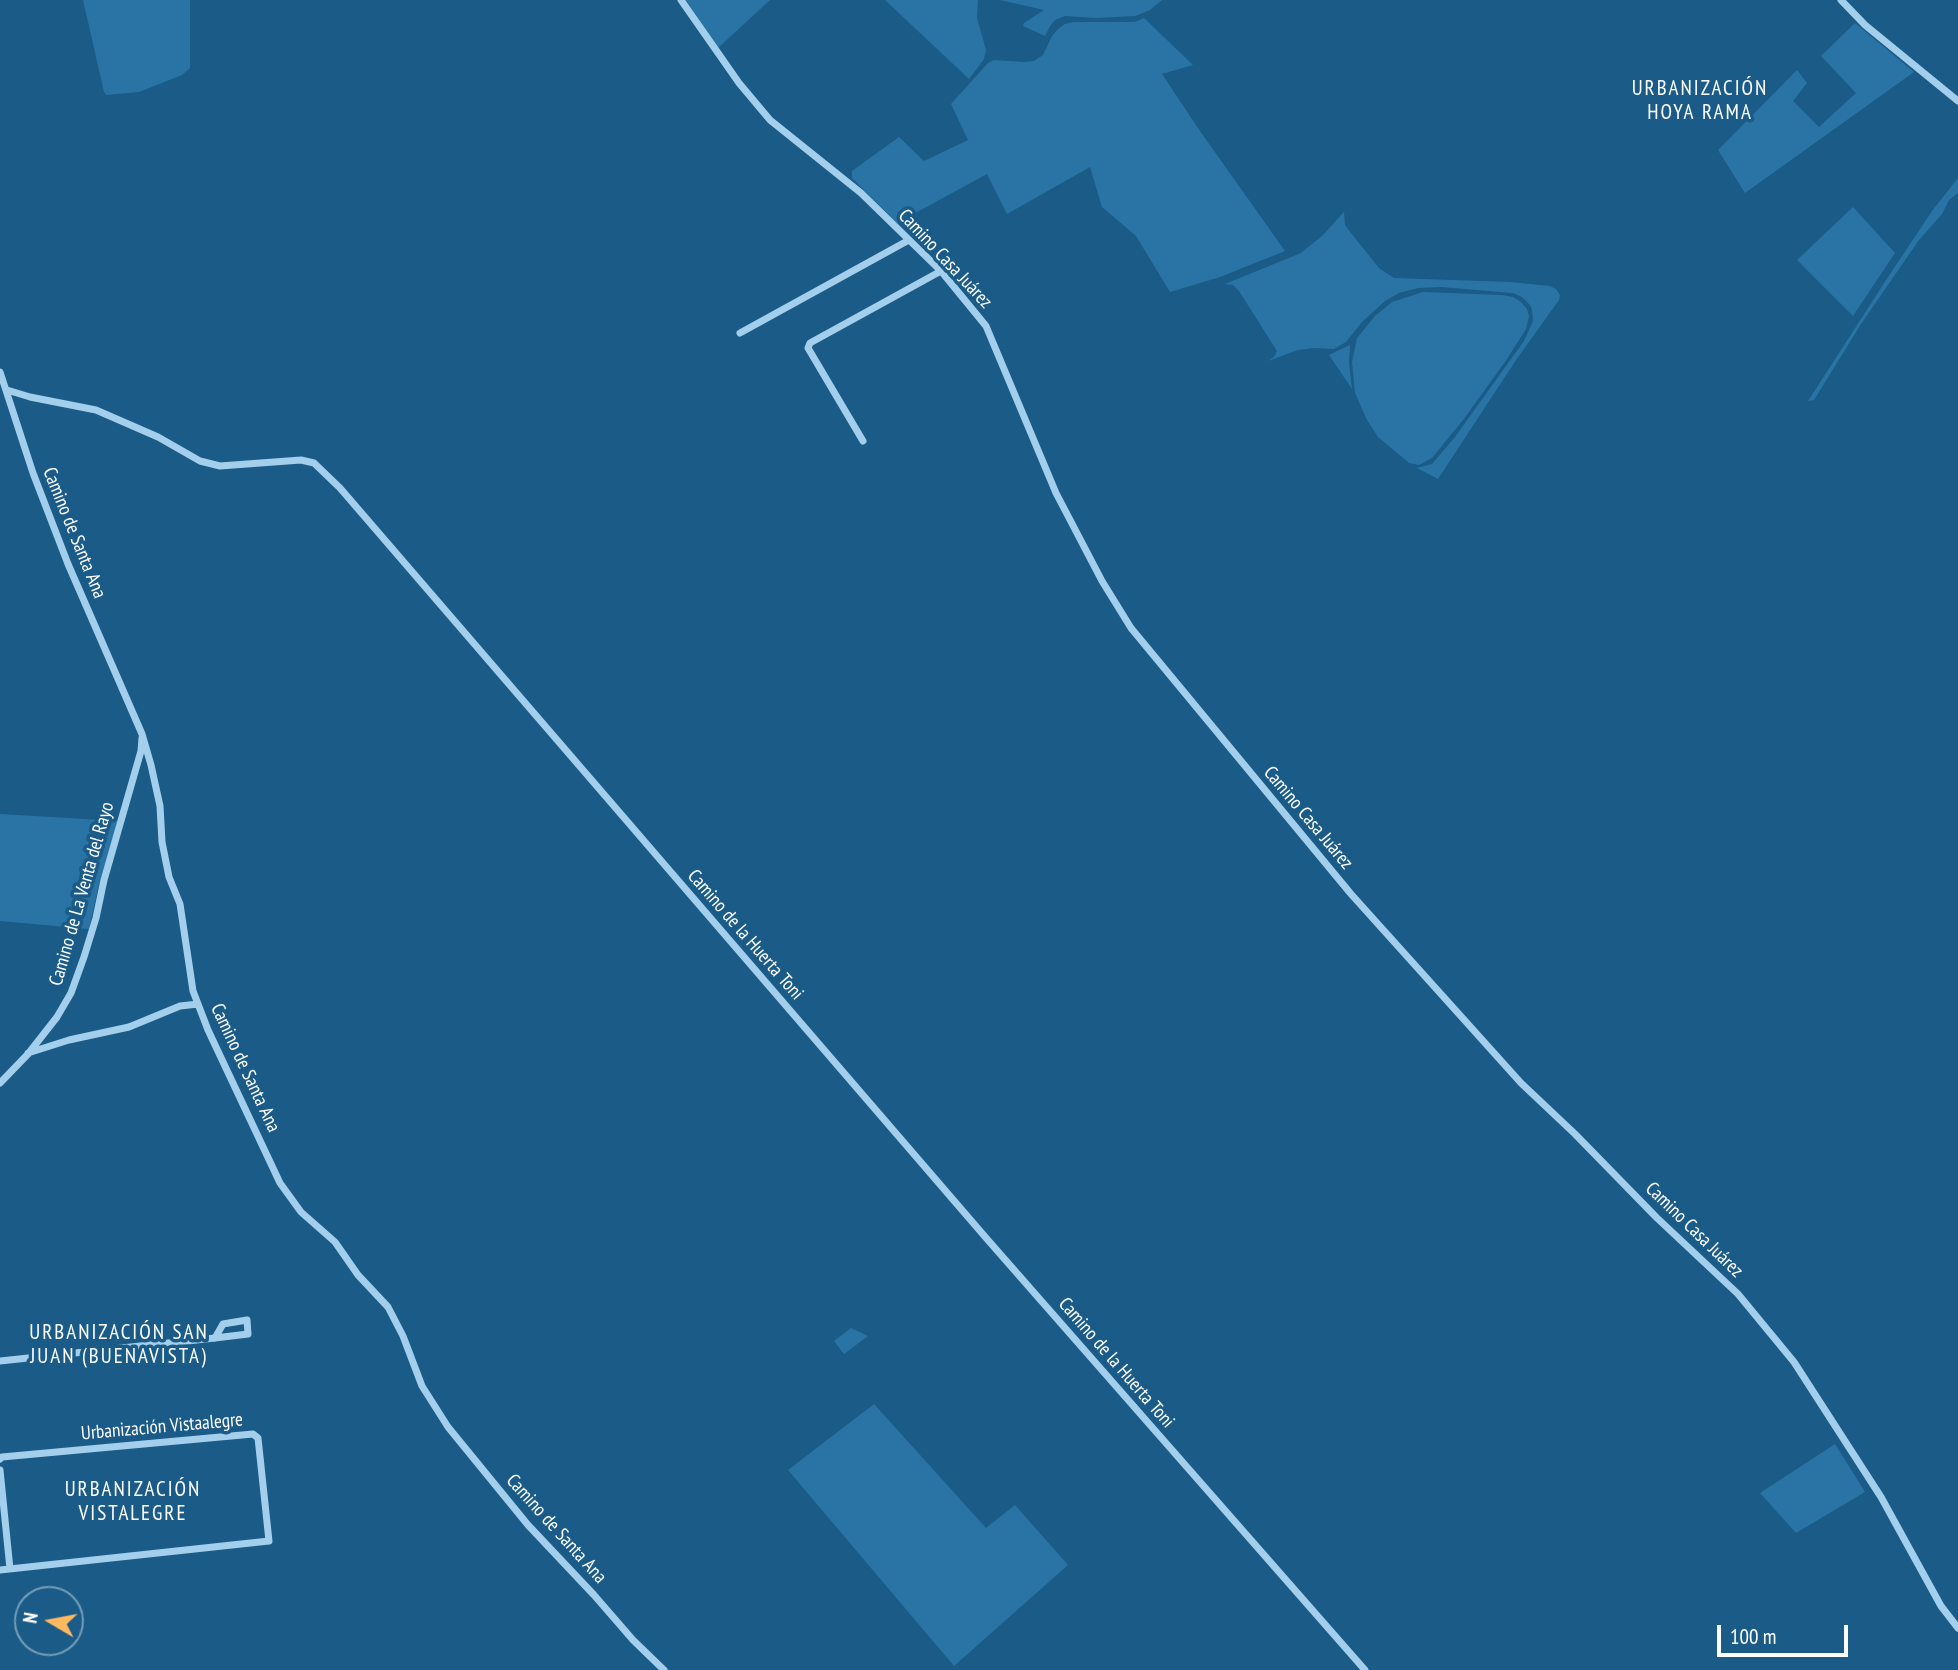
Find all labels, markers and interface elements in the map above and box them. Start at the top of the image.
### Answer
district label: URBANIZACIÓN HOYA RAMA [1633,76,1767,126]
street label: Camino Casa Juárez [893,205,997,313]
street label: Camino de Santa Ana [37,464,111,602]
street label: Camino Casa Juárez [1258,762,1358,874]
street label: Camino de La Venta del Rayo [45,800,119,988]
street label: Camino de la Huerta Toni [682,865,808,1005]
street label: Camino de Santa Ana [205,1000,285,1136]
street label: Camino Casa Juárez [1640,1178,1748,1282]
street label: Camino de la Huerta Toni [1053,1293,1179,1433]
district label: URBANIZACIÓN SAN JUAN (BUENAVISTA) [31,1320,207,1370]
street label: Urbanización Vistaalegre [80,1409,244,1445]
street label: Camino de Santa Ana [501,1470,611,1588]
district label: URBANIZACIÓN VISTALEGRE [66,1477,200,1527]
north arrow [14,1586,84,1656]
scale bar [1720,1610,1851,1654]
text: N [18,1611,43,1625]
text: 100 m [1730,1623,1776,1650]

